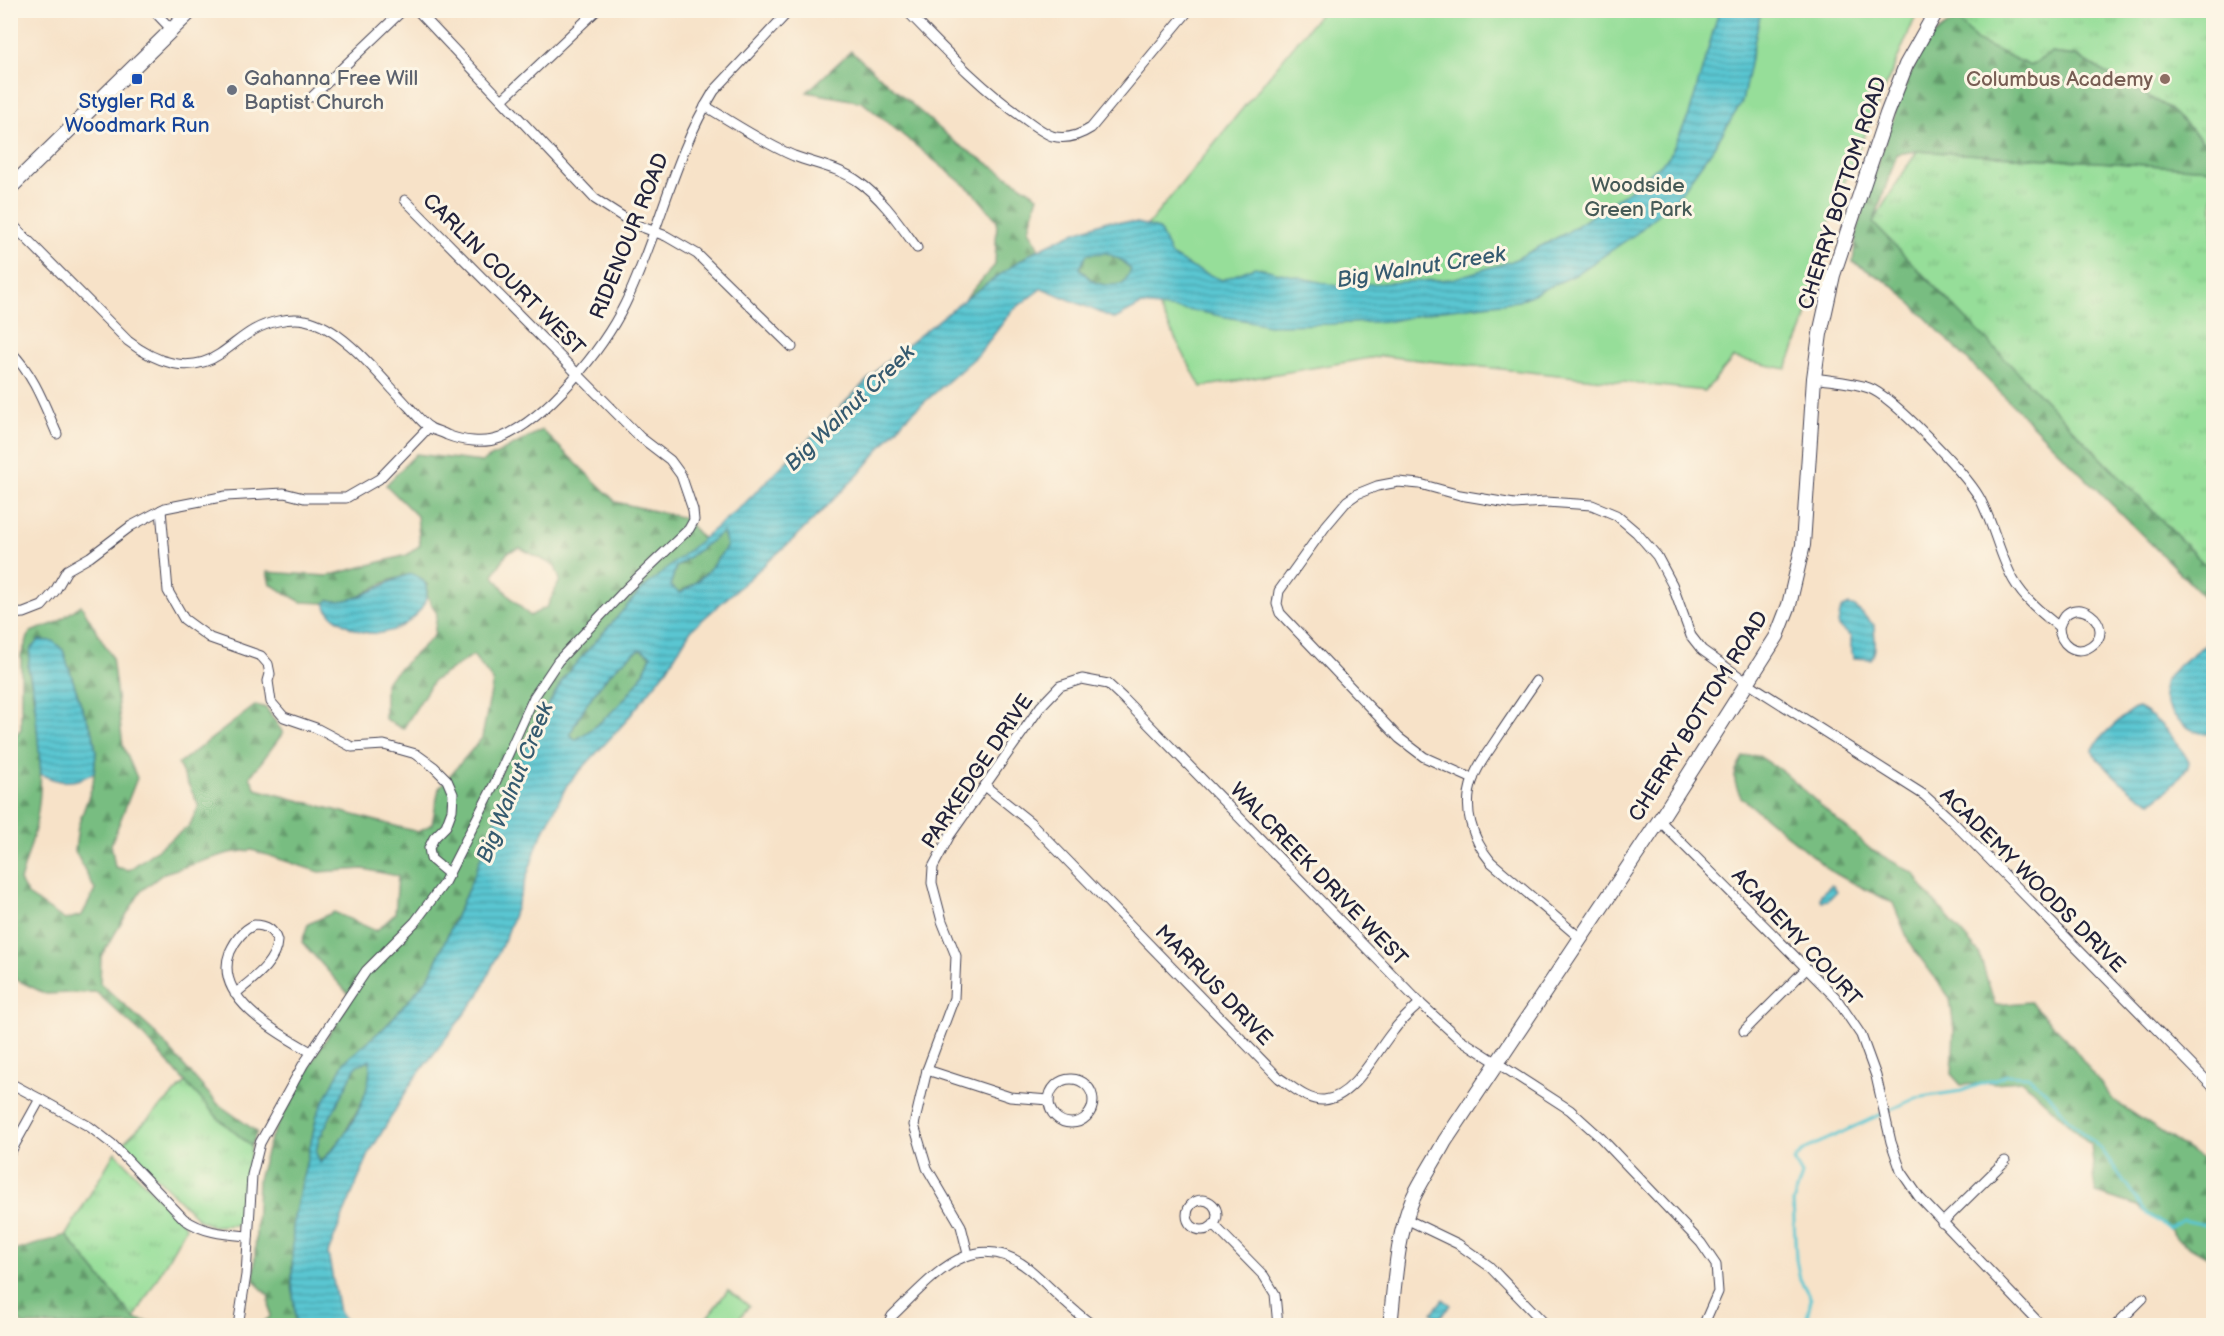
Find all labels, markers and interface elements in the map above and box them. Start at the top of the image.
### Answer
place label: Gahanna Free Will Baptist Church [244,66,418,115]
place label: Columbus Academy [1966,67,2154,92]
marker: Stygler Rd & Woodmark Run [130,72,144,86]
marker: Columbus Academy [2158,72,2172,86]
street label: CHERRY BOTTOM ROAD [1793,74,1892,313]
marker: Gahanna Free Will Baptist Church [225,83,239,97]
place label: Stygler Rd & Woodmark Run [64,89,210,138]
street label: RIDENOUR ROAD [585,150,674,323]
park label: Woodside Green Park [1584,173,1692,222]
street label: CARLIN COURT WEST [417,188,590,361]
water label: Big Walnut Creek [1335,241,1509,294]
water label: Big Walnut Creek [779,338,922,477]
street label: CHERRY BOTTOM ROAD [1623,606,1774,826]
street label: PARKEDGE DRIVE [916,689,1038,853]
water label: Big Walnut Creek [471,697,560,867]
street label: WALCREEK DRIVE WEST [1225,778,1413,971]
street label: ACADEMY WOODS DRIVE [1935,783,2130,978]
street label: ACADEMY COURT [1726,863,1867,1012]
street label: MARRUS DRIVE [1150,920,1278,1051]

